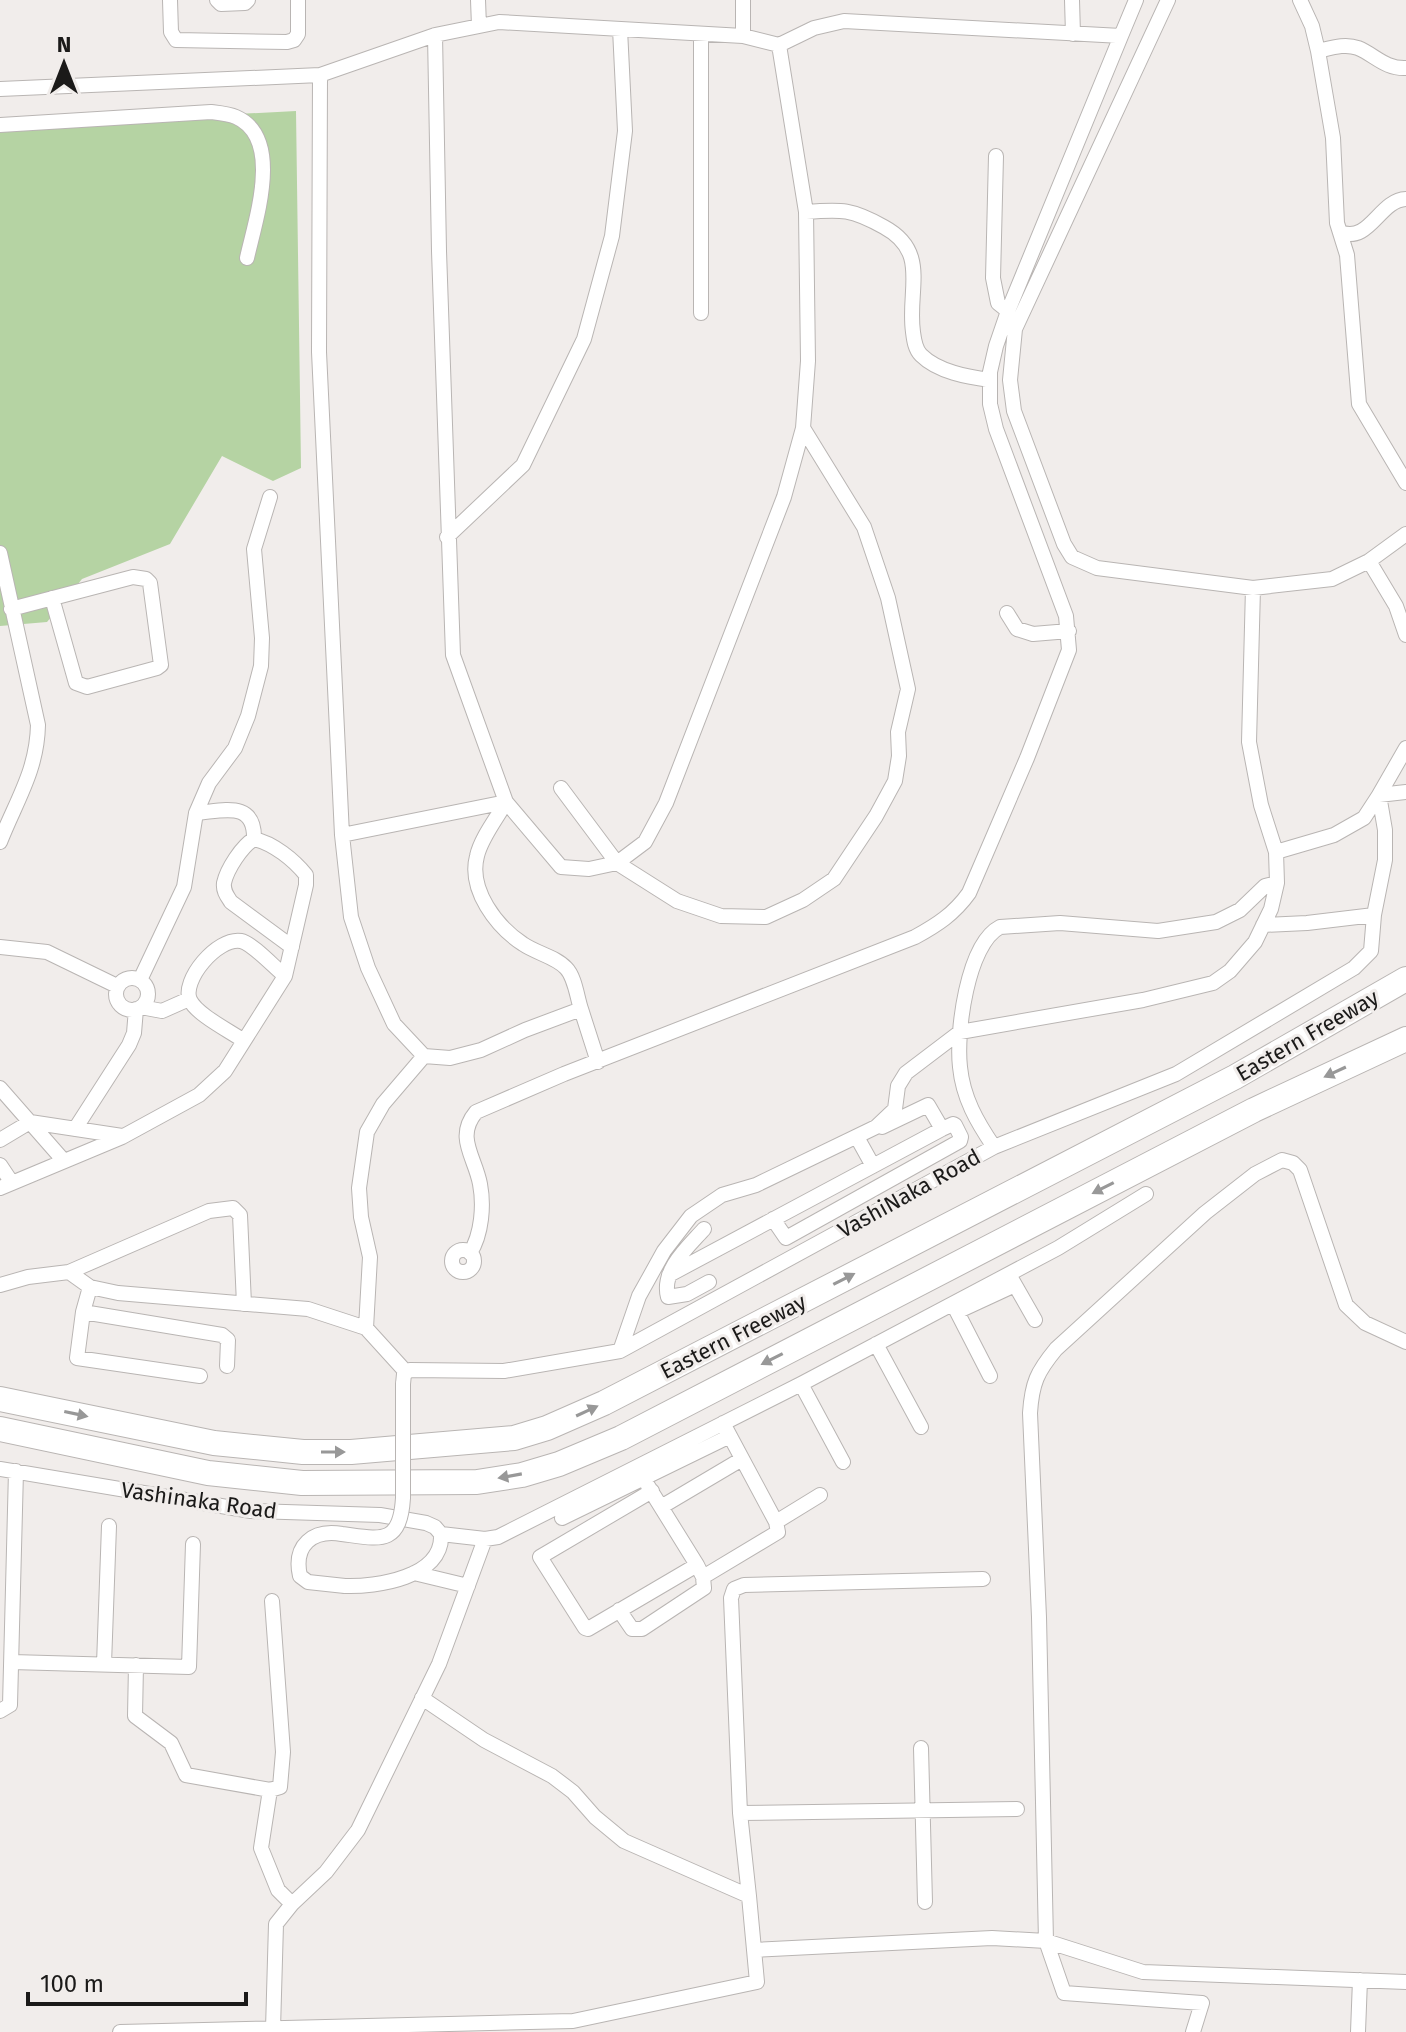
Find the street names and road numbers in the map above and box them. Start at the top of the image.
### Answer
street label: Eastern Freeway [1231,984,1383,1087]
street label: VashiNaka Road [833,1143,985,1244]
street label: Eastern Freeway [656,1288,811,1385]
street label: Vashinaka Road [119,1476,278,1525]

